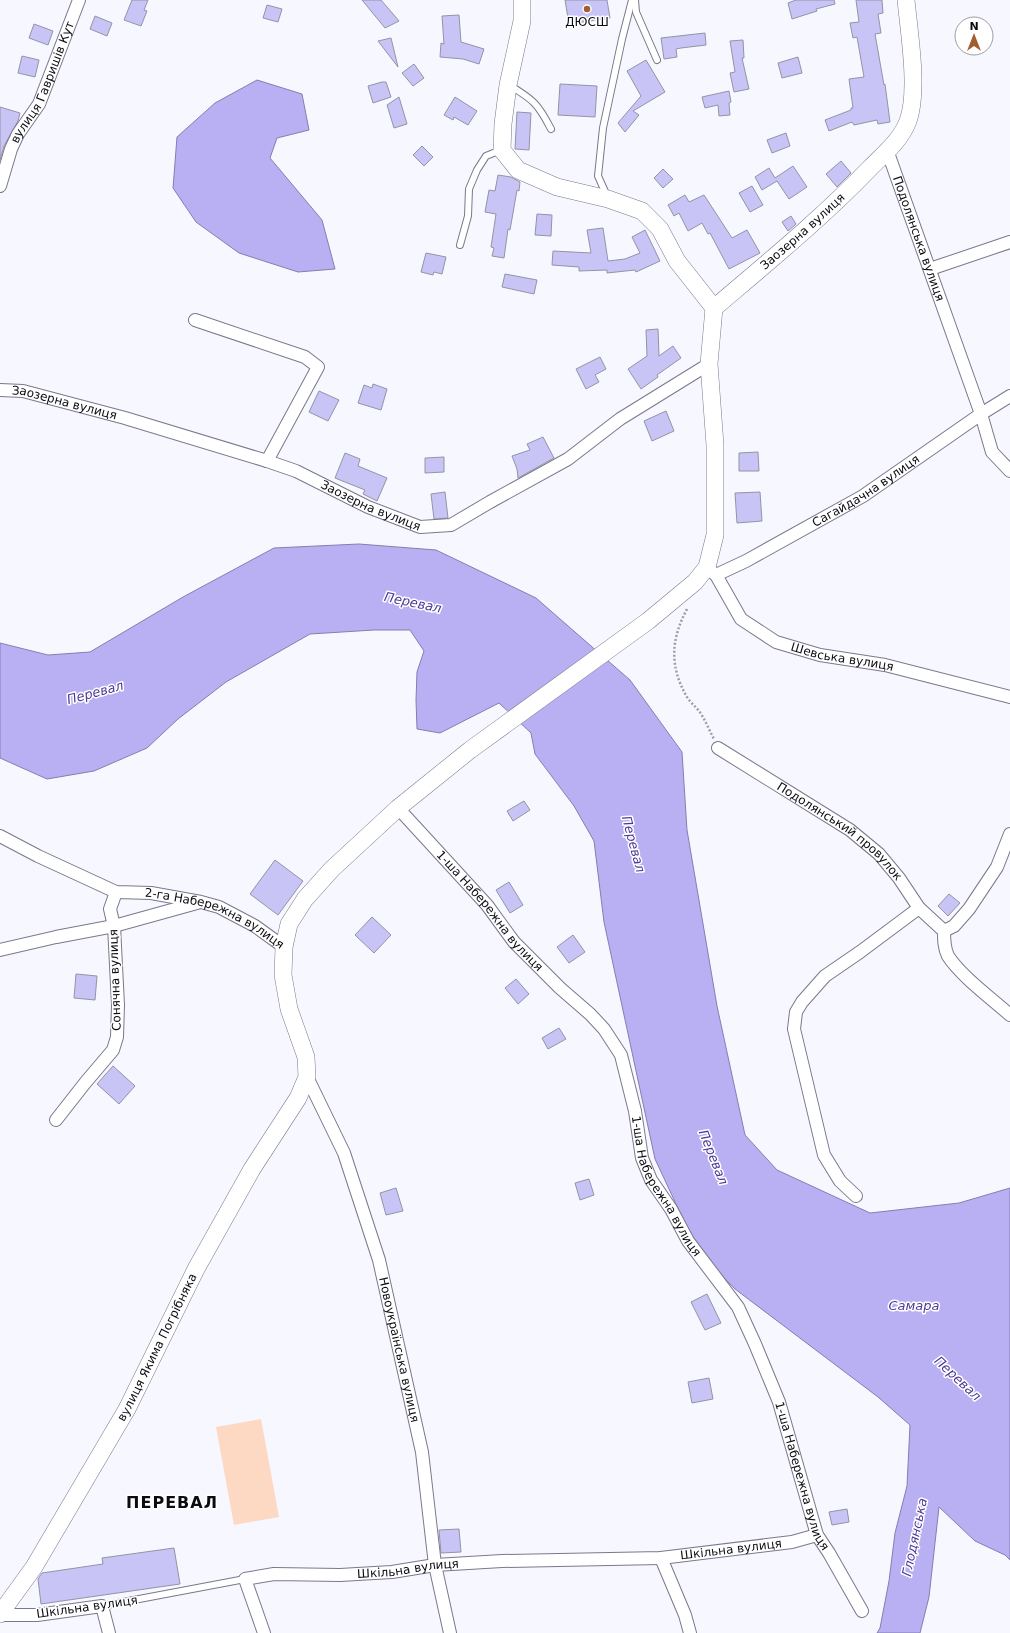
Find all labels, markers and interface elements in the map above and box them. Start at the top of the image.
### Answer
marker: ДЮСШ [582,4,592,14]
place label: ДЮСШ [565,15,609,29]
north arrow [954,16,994,56]
street label: вулиця Гавришів Кут [8,19,77,145]
text: N [969,20,979,33]
street label: Подолянська вулиця [890,174,947,303]
street label: Заозерна вулиця [758,190,847,273]
street label: Заозерна вулиця [12,383,119,423]
street label: Сагайдачна вулиця [810,452,922,530]
street label: Заозерна вулиця [318,477,423,534]
water label: Перевал [383,589,443,616]
street label: Шевська вулиця [789,640,895,674]
water label: Перевал [65,678,125,707]
street label: Подолянський провулок [774,779,905,883]
water label: Перевал [619,814,648,874]
street label: 1-ша Набережна вулиця [434,848,546,974]
street label: 2-га Набережна вулиця [145,886,287,952]
street label: Сонячна вулиця [106,929,124,1031]
street label: 1-ша Набережна вулиця [629,1115,704,1259]
water label: Перевал [696,1128,731,1187]
street label: вулиця Якима Погрібняка [114,1271,200,1424]
street label: Новоукраїнська вулиця [376,1276,422,1424]
water label: Самара [888,1298,940,1313]
water label: Перевал [931,1353,984,1404]
street label: 1-ша Набережна вулиця [772,1400,832,1553]
district label: ПЕРЕВАЛ [126,1493,218,1512]
water label: Глодянська [899,1497,930,1578]
street label: Шкільна вулиця [679,1536,783,1563]
street label: Шкільна вулиця [357,1557,459,1581]
street label: Шкільна вулиця [35,1593,139,1621]

